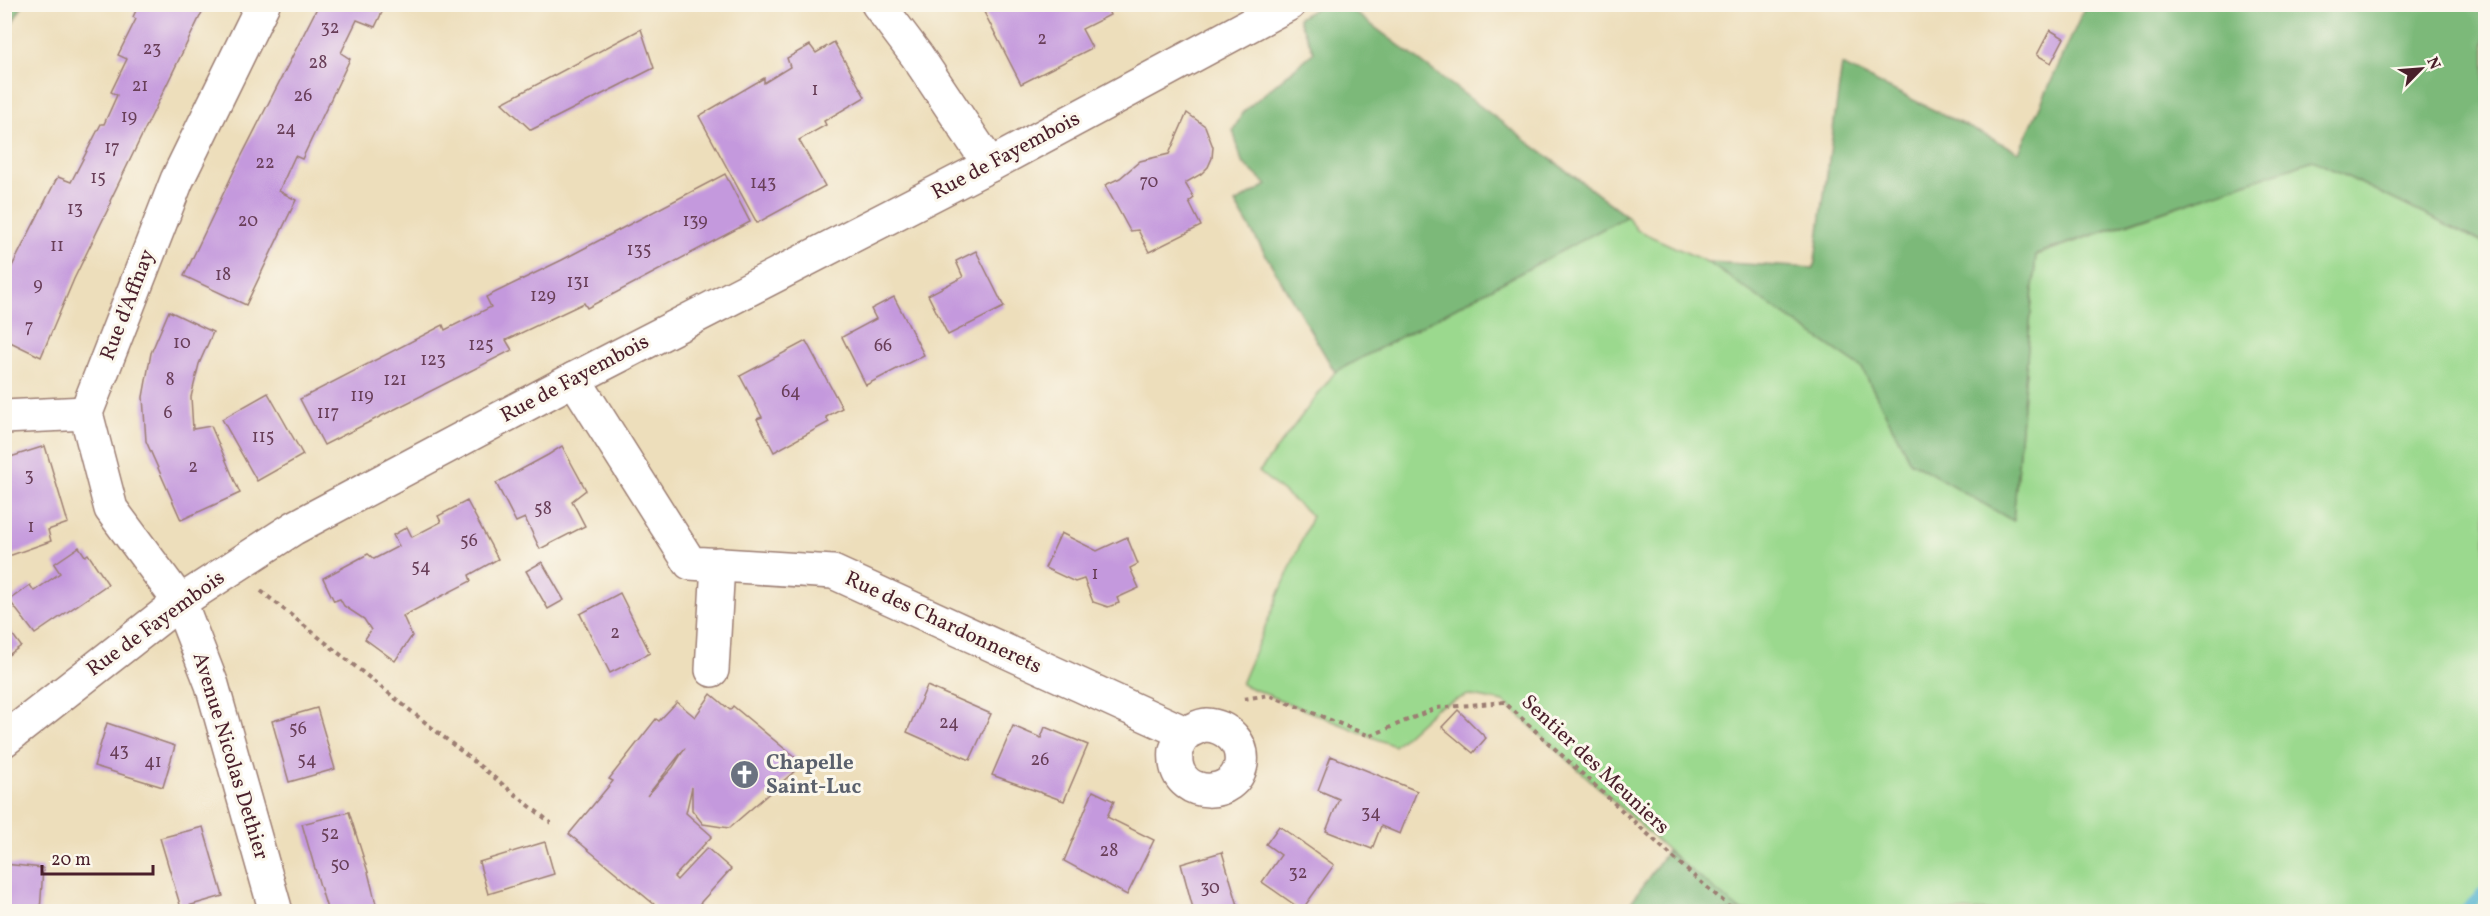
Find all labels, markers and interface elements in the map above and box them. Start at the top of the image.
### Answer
house number: 32 [321,16,339,41]
house number: 2 [1037,27,1047,52]
house number: 23 [143,37,161,62]
north arrow [2391,39,2451,99]
house number: 28 [309,51,327,76]
text: N [2420,54,2445,74]
house number: 21 [132,74,148,99]
house number: 1 [812,78,818,103]
house number: 26 [294,84,312,109]
house number: 19 [121,105,137,130]
street label: Rue de Fayembois [927,105,1085,207]
house number: 24 [276,117,296,142]
house number: 17 [104,136,120,161]
house number: 22 [255,151,275,176]
house number: 15 [90,166,106,191]
house number: 70 [1140,170,1159,195]
house number: 143 [750,171,776,196]
house number: 13 [67,197,83,222]
house number: 20 [238,209,258,234]
house number: 139 [682,209,708,234]
house number: 11 [50,234,64,259]
house number: 135 [627,238,651,263]
street label: Rue d'Affnay [94,245,163,365]
house number: 18 [215,263,231,288]
house number: 131 [566,270,590,295]
house number: 9 [33,273,43,298]
house number: 129 [530,284,556,309]
house number: 7 [25,315,33,340]
street label: Rue de Fayembois [496,328,654,430]
house number: 10 [173,331,191,356]
house number: 125 [468,333,494,358]
house number: 66 [874,334,892,359]
house number: 123 [420,348,446,373]
house number: 8 [165,368,175,393]
house number: 121 [383,368,407,393]
house number: 64 [781,380,801,405]
house number: 119 [350,384,374,409]
house number: 6 [163,401,173,426]
house number: 117 [317,401,339,426]
house number: 115 [252,425,274,450]
house number: 2 [188,455,198,480]
house number: 3 [24,464,34,489]
house number: 58 [534,497,552,522]
house number: 1 [28,515,34,540]
house number: 56 [460,529,478,554]
house number: 54 [411,555,431,580]
house number: 1 [1092,562,1098,587]
street label: Rue de Fayembois [81,564,231,684]
street label: Rue des Chardonnerets [840,565,1046,681]
house number: 2 [610,621,620,646]
street label: Avenue Nicolas Dethier [185,649,275,863]
street label: Sentier des Meuniers [1514,688,1676,842]
house number: 24 [939,711,959,736]
house number: 56 [289,717,307,742]
house number: 43 [109,739,129,764]
house number: 54 [297,748,317,773]
house number: 26 [1031,748,1049,773]
place label: Chapelle Saint-Luc [766,749,861,802]
house number: 41 [144,750,162,775]
church icon: Chapelle Saint-Luc [729,759,761,791]
house number: 34 [1361,801,1381,826]
house number: 52 [321,822,339,847]
scale bar [42,838,153,876]
house number: 28 [1100,839,1118,864]
text: 20 m [51,848,91,873]
house number: 50 [330,853,350,878]
house number: 32 [1289,861,1307,886]
house number: 30 [1200,876,1220,901]

